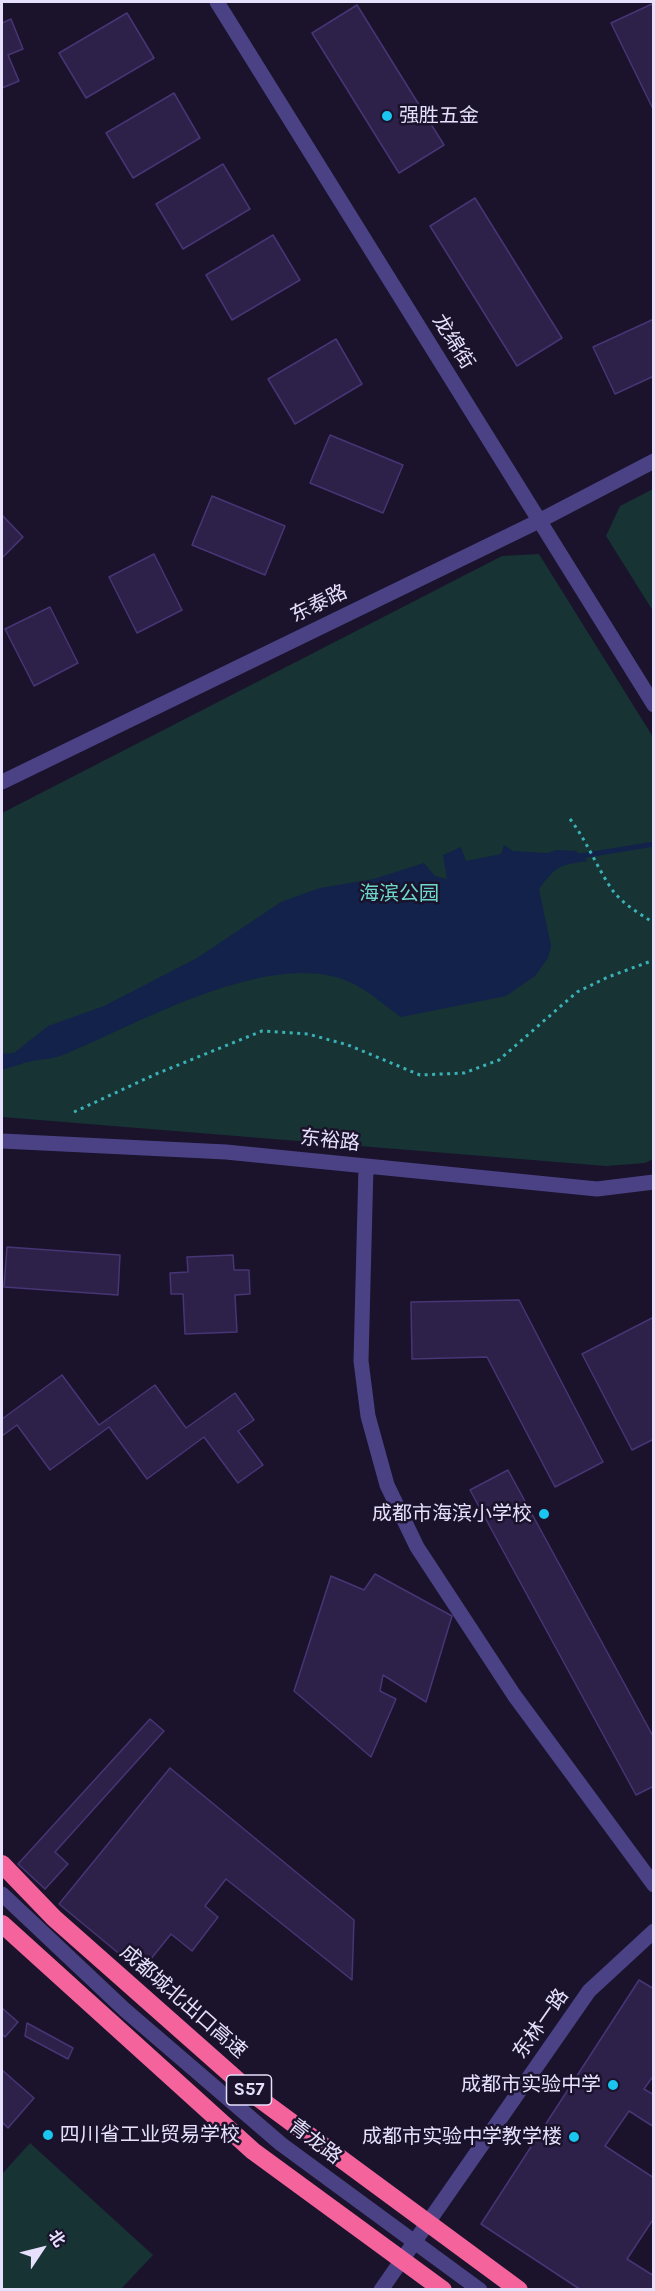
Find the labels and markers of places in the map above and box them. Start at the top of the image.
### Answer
place label: 强胜五金 [399,104,479,128]
marker: 强胜五金 [380,109,394,123]
place label: 成都市海滨小学校 [372,1502,532,1526]
marker: 成都市海滨小学校 [537,1507,551,1521]
place label: 成都市实验中学 [461,2073,601,2097]
marker: 成都市实验中学 [606,2078,620,2092]
place label: 四川省工业贸易学校 [60,2123,240,2147]
place label: 成都市实验中学教学楼 [362,2125,562,2149]
marker: 四川省工业贸易学校 [41,2128,55,2142]
marker: 成都市实验中学教学楼 [567,2130,581,2144]

